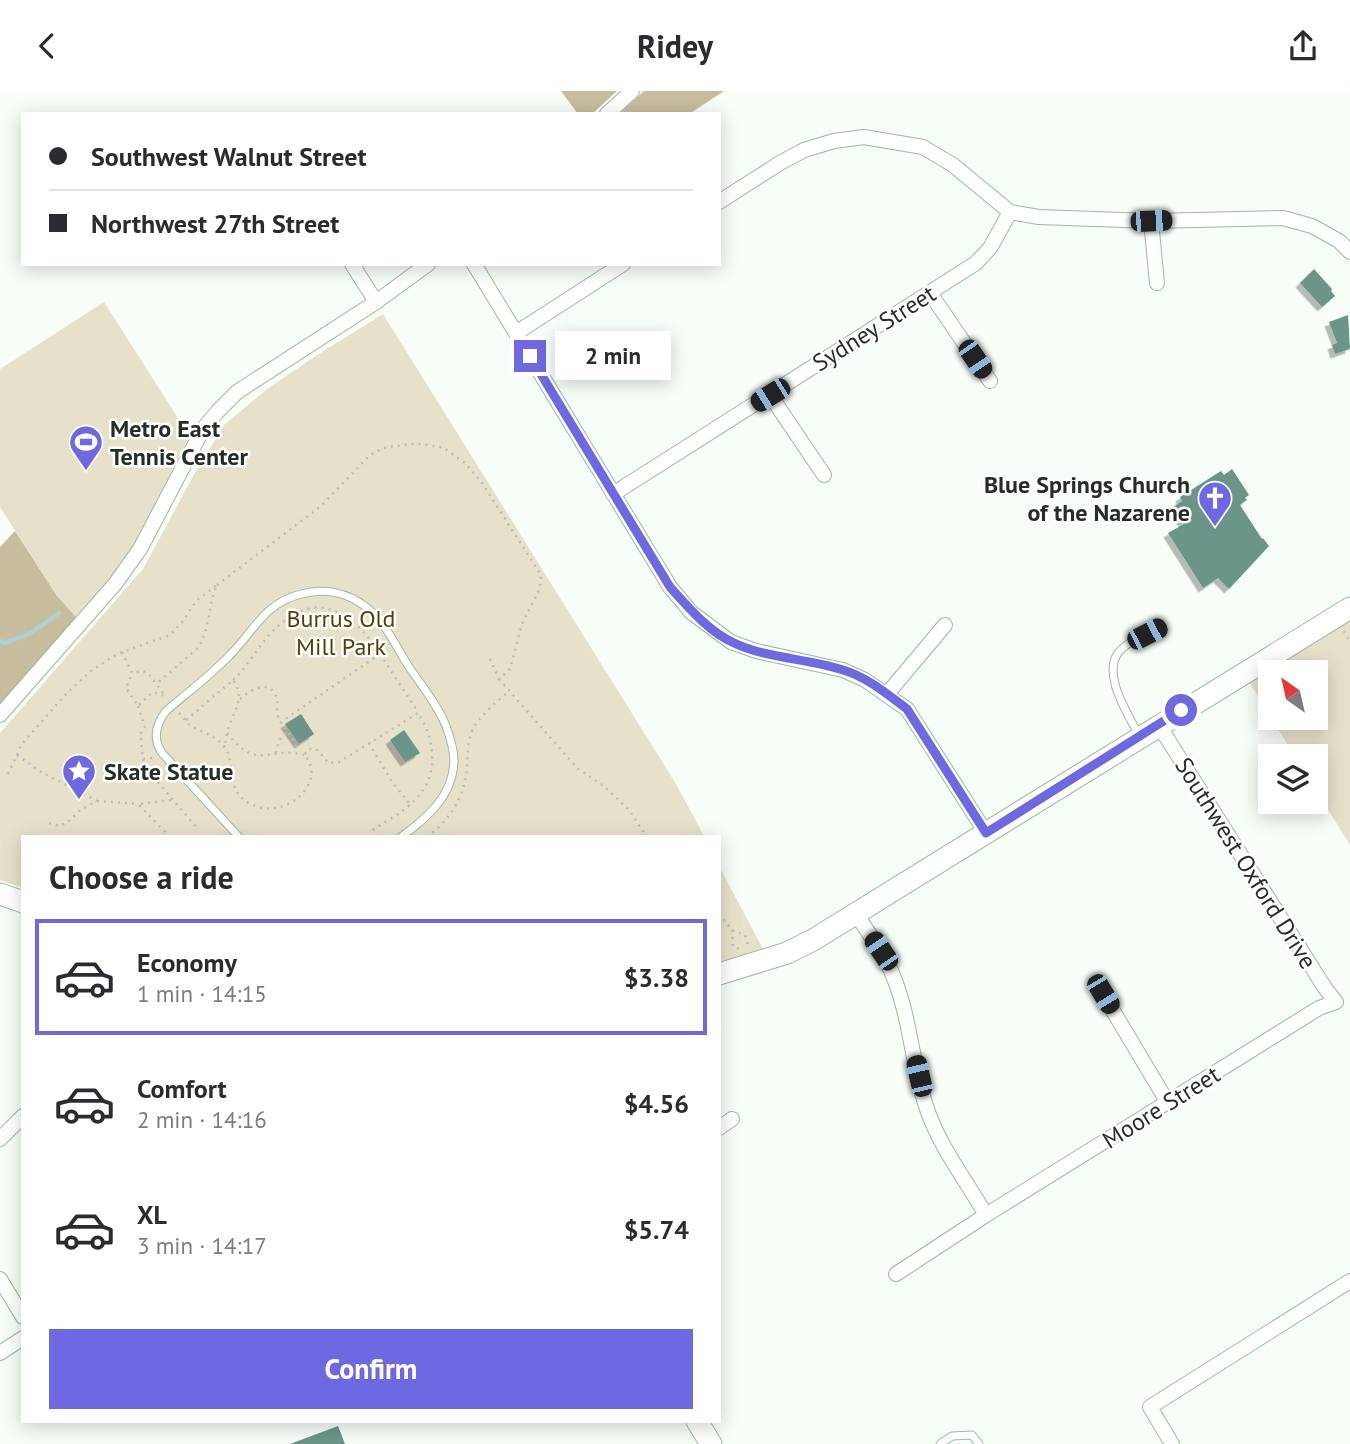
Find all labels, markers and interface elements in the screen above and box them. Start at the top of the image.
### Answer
text: Ridey [637,25,713,67]
icon: back [28,27,66,65]
icon: share [1284,27,1322,65]
text: Southwest Walnut Street [91,140,367,173]
text: Northwest 27th Street [91,207,339,240]
car [1130,210,1173,232]
street label: Sydney Street [807,278,941,378]
callout: 2 min [554,331,670,381]
car [955,336,996,382]
route end [514,340,546,372]
text: 2 min [585,341,641,370]
car [747,375,794,415]
place label: Metro East Tennis Center [110,413,249,472]
sports icon: Metro East Tennis Center [67,423,105,472]
place label: Blue Springs Church of the Nazarene [984,469,1190,528]
church icon: Blue Springs Church of the Nazarene [1196,479,1234,528]
park label: Burrus Old Mill Park [286,603,396,662]
car [1124,615,1171,653]
north arrow [1258,660,1328,730]
map controls [1258,660,1328,814]
route start [1165,694,1197,726]
button: layers [1258,744,1328,814]
street label: Southwest Oxford Drive [1168,751,1324,975]
place icon: Skate Statue [60,752,98,801]
place label: Skate Statue [104,756,233,787]
text: Choose a ride [49,856,234,898]
car [861,928,902,974]
icon: car [53,946,116,1009]
text: Economy [137,946,237,979]
text: $3.38 [624,961,689,994]
car [1084,971,1123,1017]
text: 1 min · 14:15 [137,979,267,1008]
car [905,1053,934,1099]
street label: Moore Street [1096,1059,1226,1155]
icon: car [53,1072,116,1135]
text: Comfort [137,1072,227,1105]
text: $4.56 [624,1087,689,1120]
text: 2 min · 14:16 [137,1105,267,1134]
icon: car [53,1198,116,1261]
text: XL [137,1198,167,1231]
text: $5.74 [624,1213,689,1246]
text: 3 min · 14:17 [137,1231,267,1260]
button: Confirm [49,1329,693,1409]

